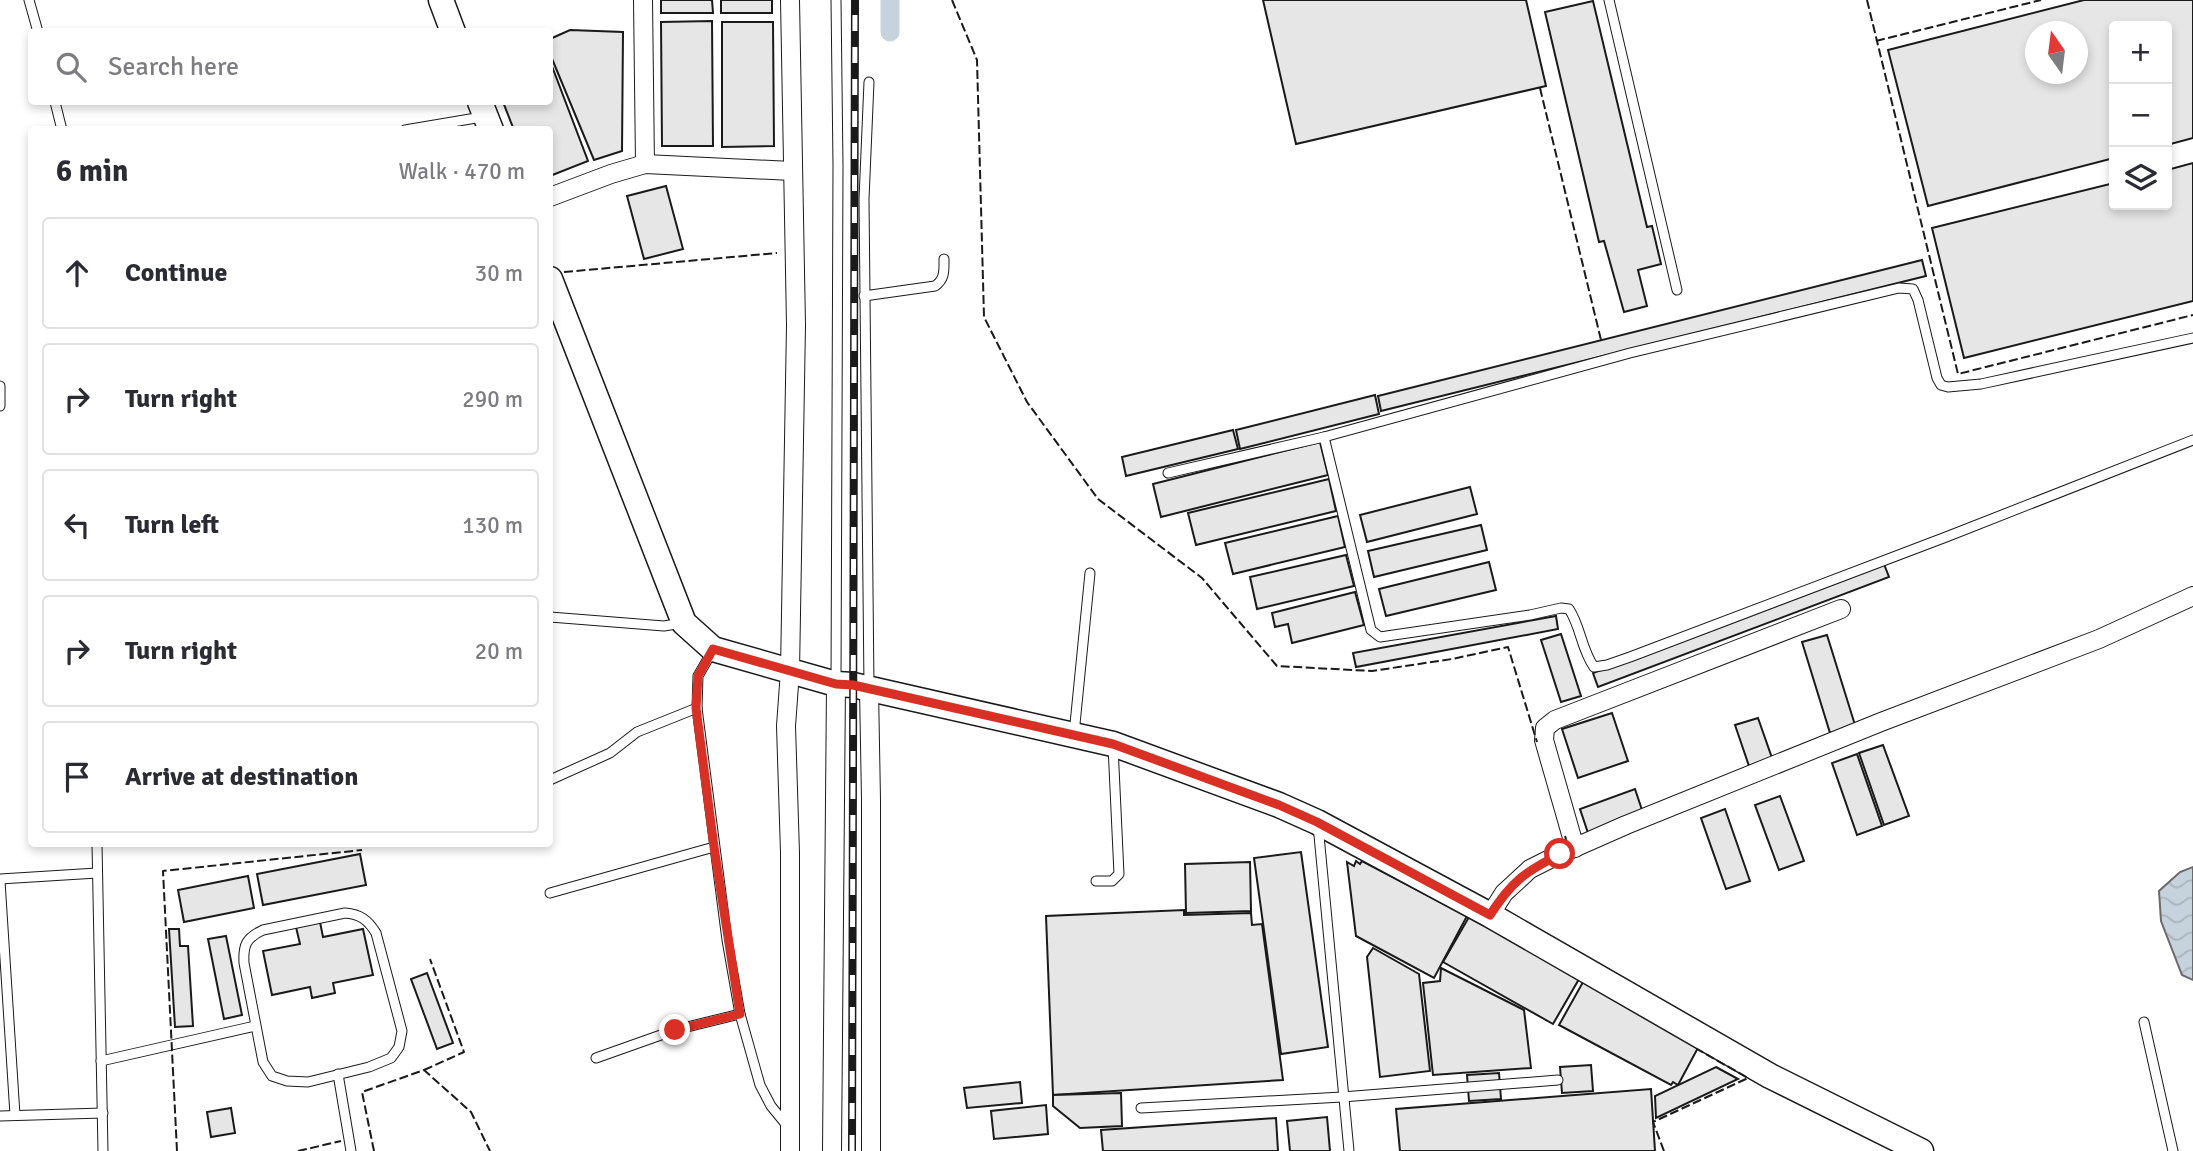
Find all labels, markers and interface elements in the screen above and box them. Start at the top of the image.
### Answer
north arrow [2025,21,2088,84]
map controls [2109,21,2172,210]
button: + [2109,21,2172,84]
search box [28,28,553,105]
icon: search [52,48,90,86]
text: Search here [108,51,239,83]
button: − [2109,84,2172,147]
button: layers [2109,147,2172,210]
text: 6 min [56,153,128,190]
text: Walk · 470 m [399,157,525,186]
icon: ahead [58,254,96,292]
text: Continue [125,257,227,289]
text: 30 m [475,259,523,288]
icon: right [58,380,96,418]
text: Turn right [125,383,237,415]
text: 290 m [462,385,523,414]
icon: left [58,506,96,544]
text: Turn left [125,509,219,541]
text: 130 m [462,511,523,540]
icon: right [58,632,96,670]
text: Turn right [125,635,237,667]
text: 20 m [475,637,523,666]
icon: arrive [58,758,96,796]
text: Arrive at destination [125,761,358,793]
route start [1544,838,1575,869]
route end [659,1014,690,1045]

